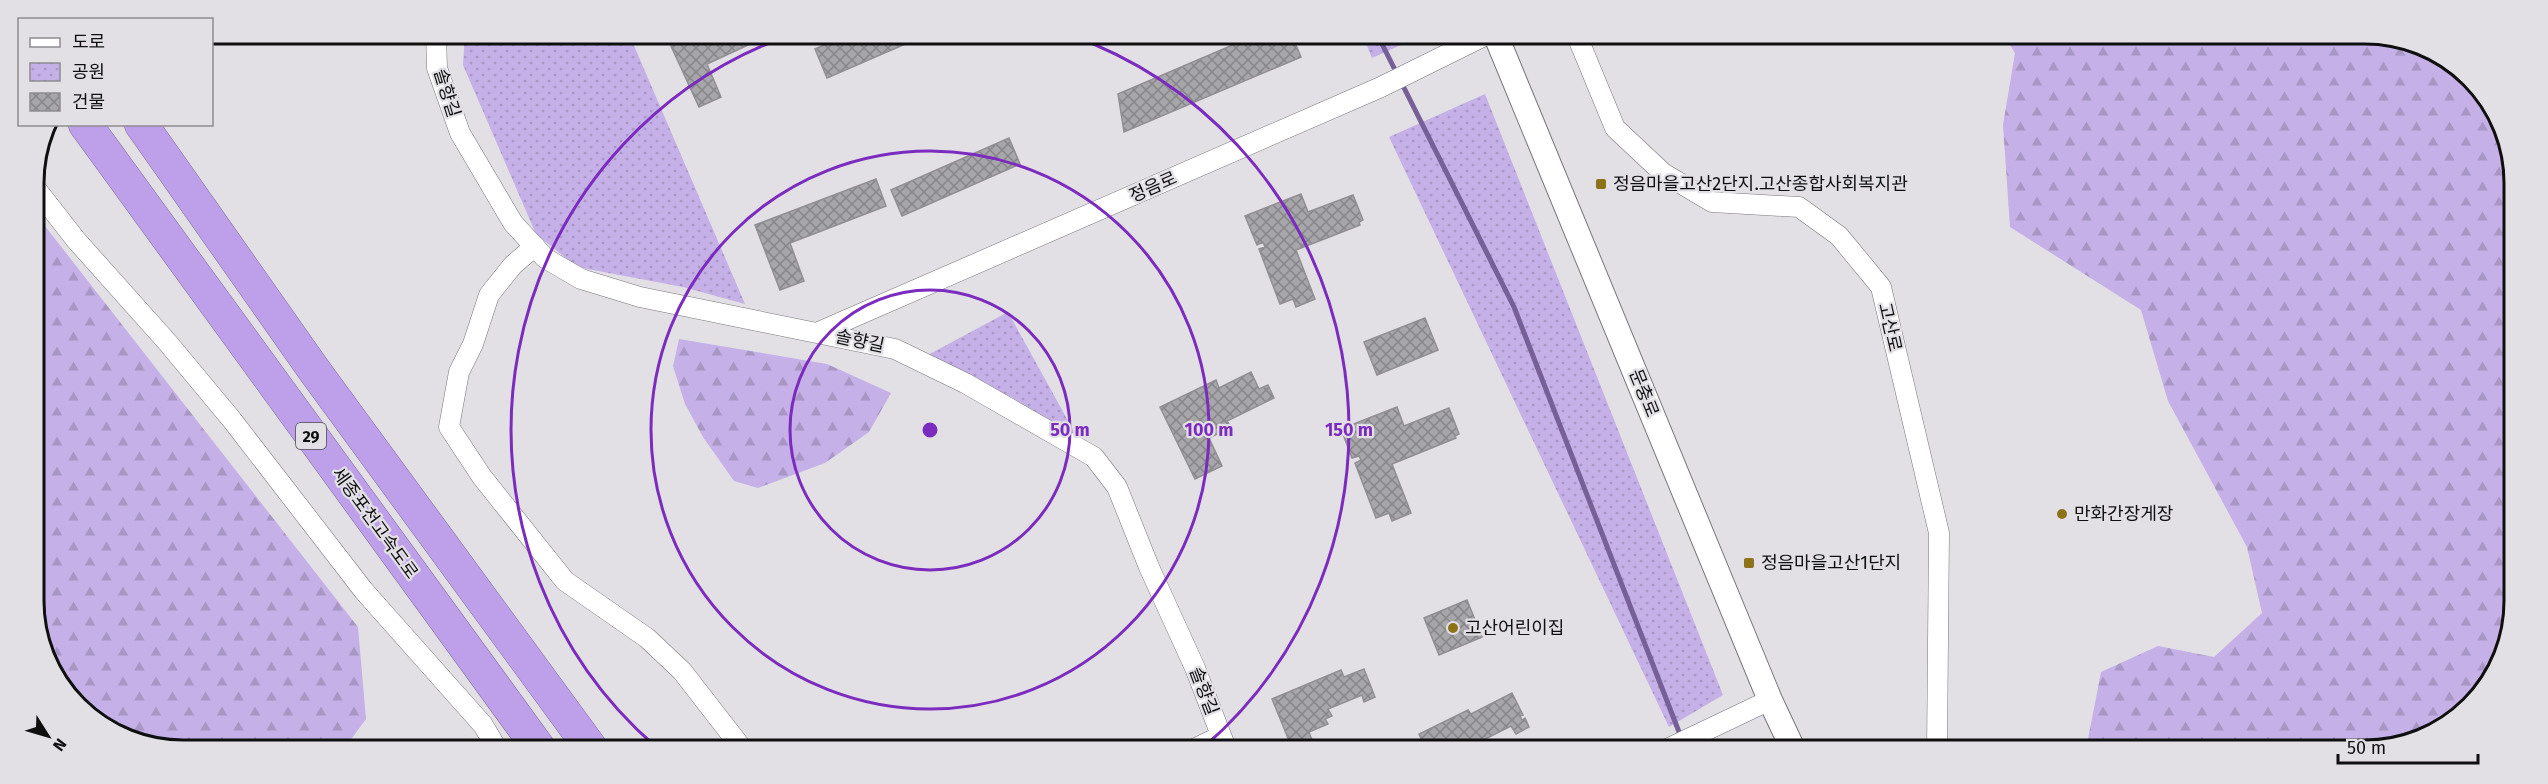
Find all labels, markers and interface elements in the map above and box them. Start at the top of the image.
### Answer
legend [18,18,213,126]
text: 도로 [72,31,105,53]
text: 공원 [72,61,105,83]
street label: 솔향길 [429,66,465,120]
text: 건물 [72,91,105,113]
street label: 정음로 [1126,167,1180,207]
place label: 정음마을고산2단지.고산종합사회복지관 [1613,173,1908,195]
marker: 정음마을고산2단지.고산종합사회복지관 [1594,177,1608,191]
street label: 고산로 [1874,300,1906,354]
street label: 솔향길 [833,325,887,357]
street label: 문충로 [1624,366,1664,420]
text: 50 m [1050,419,1090,441]
text: 100 m [1185,419,1233,441]
text: 150 m [1325,419,1373,441]
centre of rings [920,420,940,440]
road number: 29 [296,423,326,449]
street label: 세종포천고속도로 [327,463,423,583]
place label: 만화간장게장 [2074,503,2173,525]
marker: 만화간장게장 [2055,507,2069,521]
place label: 정음마을고산1단지 [1761,552,1901,574]
marker: 정음마을고산1단지 [1742,556,1756,570]
place label: 고산어린이집 [1465,617,1564,639]
marker: 고산어린이집 [1446,621,1460,635]
street label: 솔향길 [1185,664,1223,718]
north arrow [18,706,78,766]
scale bar [2338,727,2478,765]
text: N [49,735,70,755]
text: 50 m [2347,737,2386,759]

